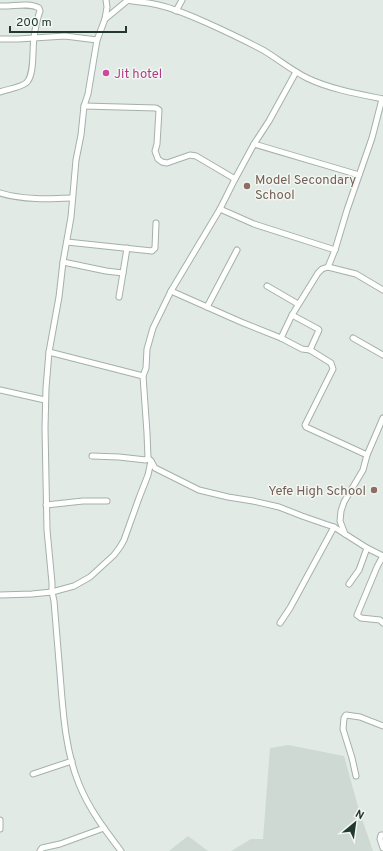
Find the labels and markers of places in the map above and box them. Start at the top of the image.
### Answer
place label: Jit hotel [114,67,162,83]
marker: Jit hotel [101,68,111,78]
place label: Model Secondary School [255,173,356,204]
marker: Model Secondary School [242,181,252,191]
place label: Yefe High School [268,484,366,500]
marker: Yefe High School [369,485,379,495]

